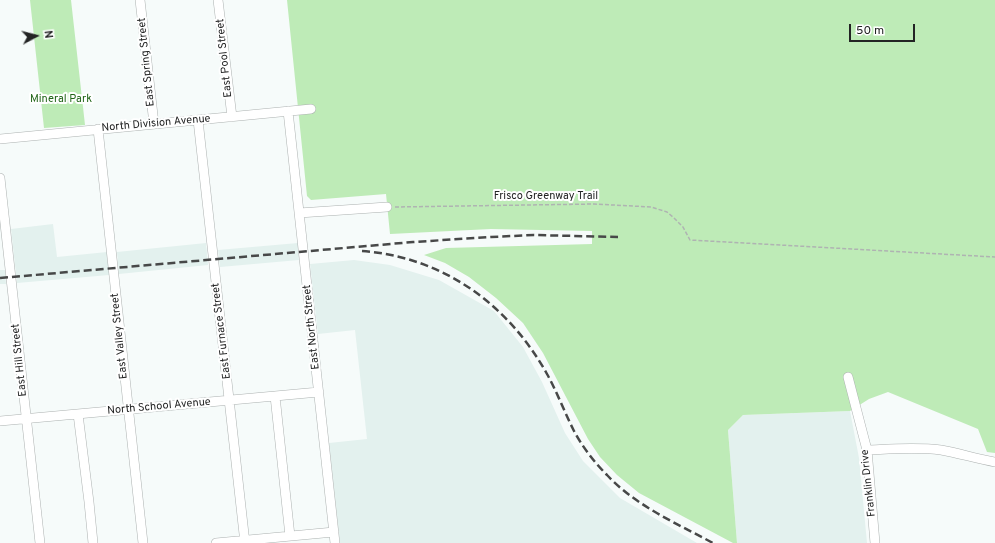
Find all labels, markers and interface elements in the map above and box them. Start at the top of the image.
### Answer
north arrow [16,16,56,56]
scale bar [851,16,917,42]
street label: East Spring Street [136,17,158,107]
street label: East Pool Street [214,18,236,98]
text: 50 m [856,23,884,39]
text: N [40,30,55,39]
park label: Mineral Park [30,93,92,107]
street label: North Division Avenue [101,113,211,135]
street label: Frisco Greenway Trail [494,190,598,204]
street label: East Furnace Street [210,282,234,380]
street label: East North Street [301,284,323,370]
street label: East Valley Street [109,292,131,380]
street label: East Hill Street [10,323,30,397]
street label: North School Avenue [107,396,211,418]
street label: Franklin Drive [859,449,879,517]

